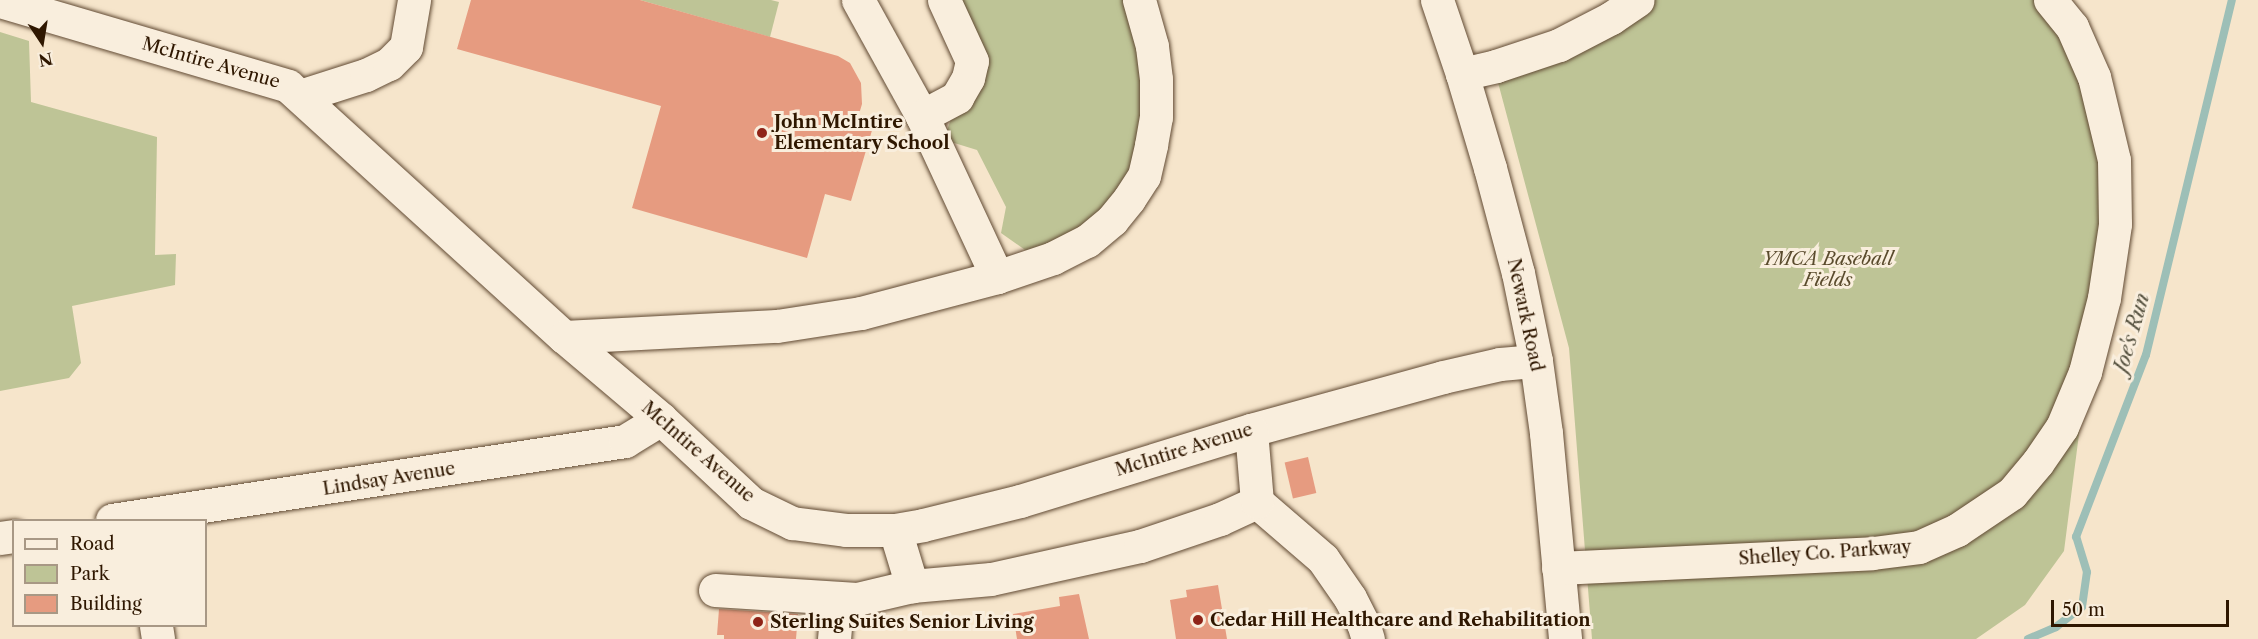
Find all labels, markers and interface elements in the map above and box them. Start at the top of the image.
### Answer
north arrow [12,12,72,72]
street label: McIntire Avenue [139,33,283,93]
text: N [37,48,55,71]
place label: John McIntire Elementary School [774,112,950,154]
marker: John McIntire Elementary School [755,126,769,140]
park label: YMCA Baseball Fields [1763,249,1893,292]
street label: Newark Road [1502,256,1548,374]
water label: Joe's Run [2109,290,2155,376]
street label: McIntire Avenue [637,397,759,507]
street label: McIntire Avenue [1112,419,1256,481]
street label: Lindsay Avenue [321,458,457,500]
legend [12,519,207,627]
text: Road [70,533,115,555]
street label: Shelley Co. Parkway [1738,536,1912,570]
text: Park [70,563,109,585]
scale bar [2054,588,2232,626]
text: Building [70,593,142,615]
text: 50 m [2062,599,2105,621]
place label: Cedar Hill Healthcare and Rehabilitation [1210,609,1591,631]
place label: Sterling Suites Senior Living [770,611,1034,633]
marker: Cedar Hill Healthcare and Rehabilitation [1191,613,1205,627]
marker: Sterling Suites Senior Living [751,615,765,629]

